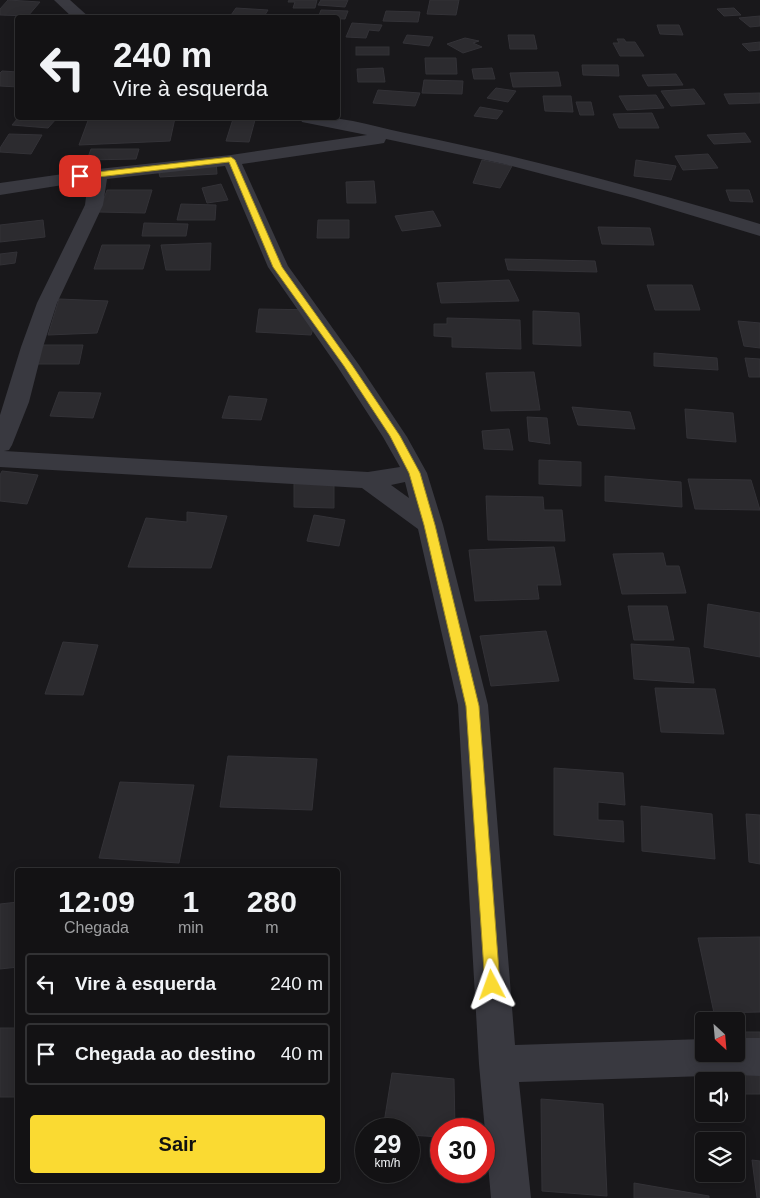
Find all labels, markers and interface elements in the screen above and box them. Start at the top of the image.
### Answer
icon: left [30,35,95,100]
text: 240 m [113,35,212,74]
text: Vire à esquerda [113,76,268,101]
pin [59,155,101,197]
icon: arrive [66,162,94,190]
text: 12:09 [58,885,135,918]
text: 1 [182,885,199,918]
text: 280 [247,885,297,918]
text: Chegada [64,919,129,936]
text: min [178,919,204,936]
text: m [265,919,278,936]
position arrow [465,958,517,1010]
icon: left [32,970,60,998]
text: Vire à esquerda [75,973,216,994]
text: 240 m [270,973,323,994]
north arrow [695,1012,745,1062]
map controls [695,1012,745,1182]
icon: arrive [32,1040,60,1068]
text: Chegada ao destino [75,1043,256,1064]
text: 40 m [281,1043,323,1064]
button: sound [695,1072,745,1122]
button: Sair [30,1115,325,1173]
speed limit sign: 30 [430,1118,495,1183]
text: 29 [374,1130,401,1158]
button: layers [695,1132,745,1182]
text: km/h [374,1156,401,1170]

